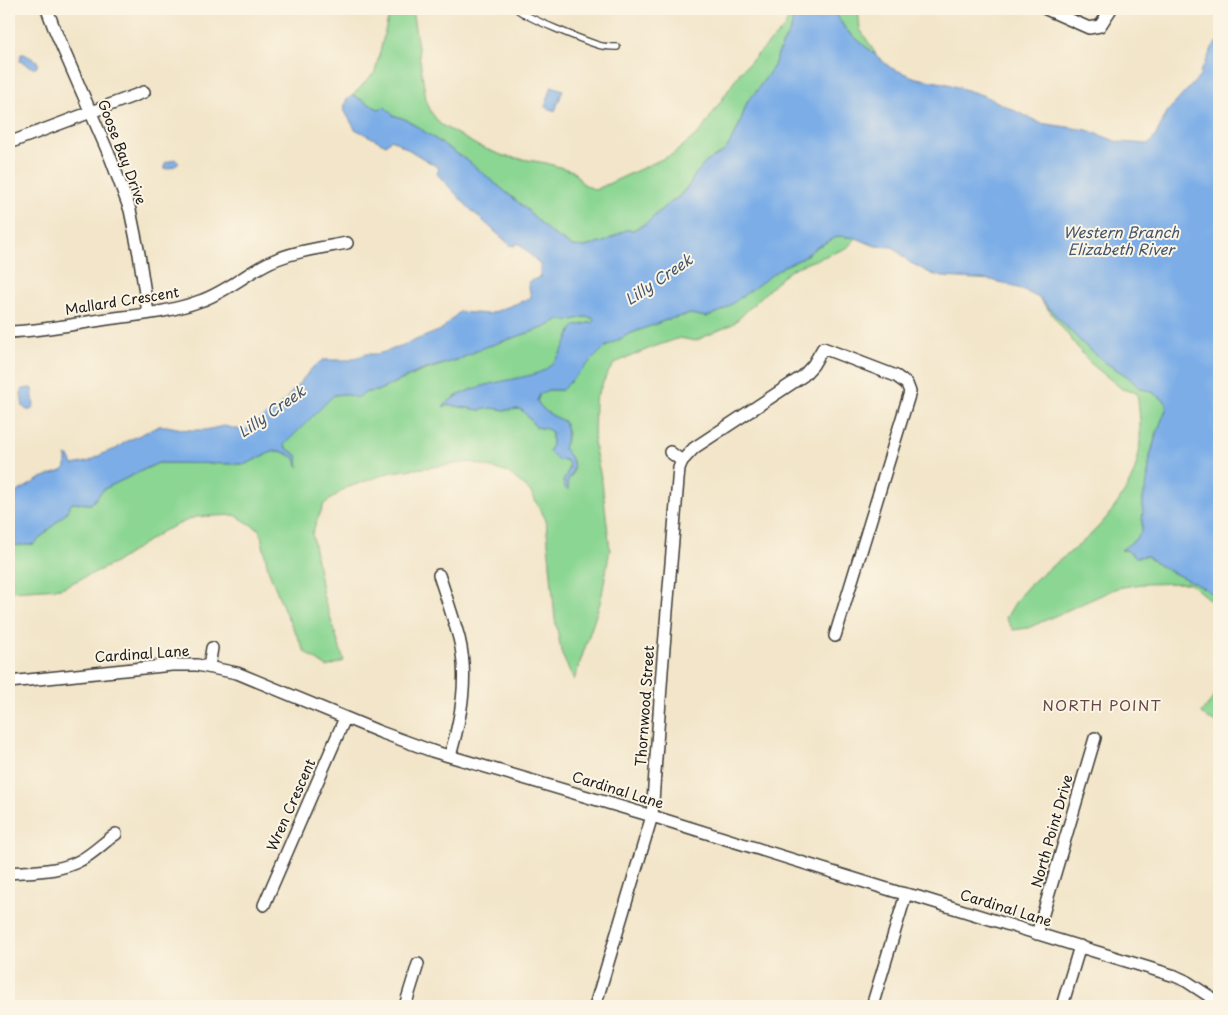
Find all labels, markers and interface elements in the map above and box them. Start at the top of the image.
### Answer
street label: Goose Bay Drive [93,96,152,207]
water label: Western Branch Elizabeth River [1063,220,1179,260]
water label: Lilly Creek [620,247,697,310]
street label: Mallard Crescent [63,281,181,320]
water label: Lilly Creek [233,379,310,442]
street label: Cardinal Lane [94,640,190,667]
street label: Thornwood Street [630,644,659,767]
district label: NORTH POINT [1042,693,1162,716]
street label: Wren Crescent [261,755,320,854]
street label: Cardinal Lane [570,766,667,814]
street label: North Point Drive [1025,772,1078,890]
street label: Cardinal Lane [958,884,1055,932]

